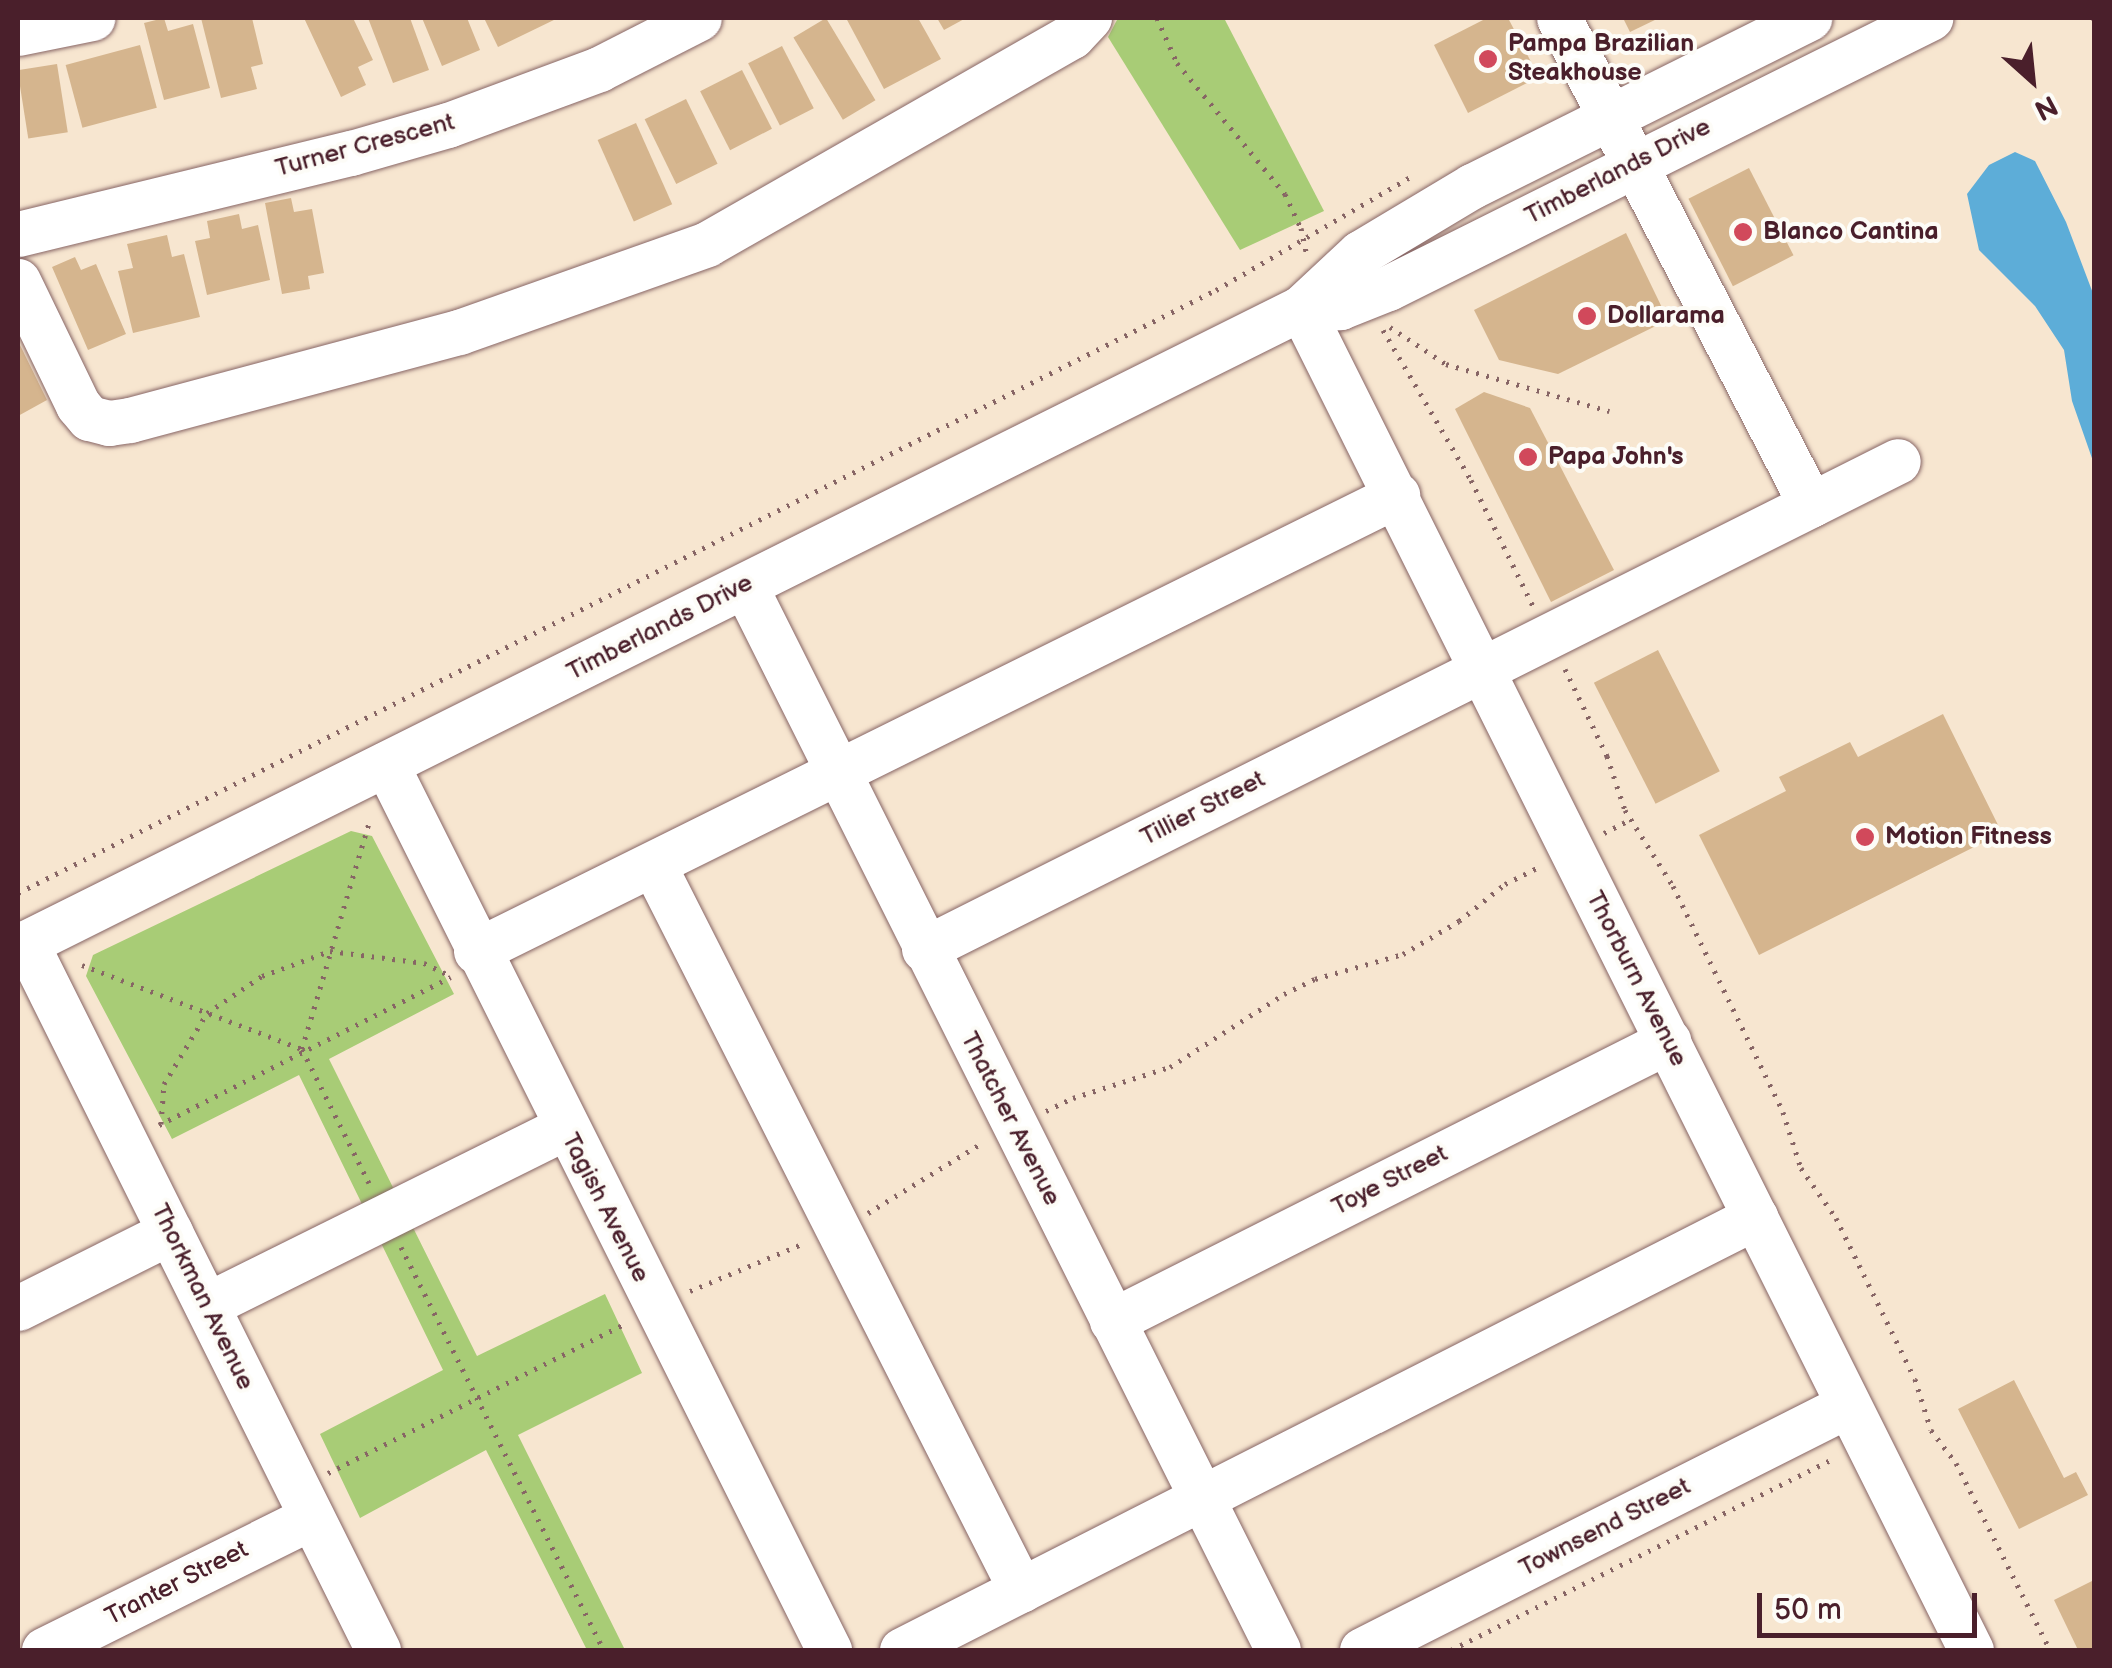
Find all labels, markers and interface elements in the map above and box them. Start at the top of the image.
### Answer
place label: Pampa Brazilian Steakhouse [1508,30,1694,89]
north arrow [1982,30,2082,130]
marker: Pampa Brazilian Steakhouse [1477,48,1499,70]
text: N [2029,88,2063,127]
street label: Turner Crescent [272,108,458,184]
street label: Timberlands Drive [1520,112,1716,232]
place label: Blanco Cantina [1763,217,1939,247]
marker: Blanco Cantina [1732,221,1754,243]
place label: Dollarama [1607,301,1725,331]
marker: Dollarama [1576,305,1598,327]
place label: Papa John's [1548,442,1684,472]
marker: Papa John's [1517,446,1539,468]
street label: Timberlands Drive [562,568,758,688]
street label: Tillier Street [1136,765,1270,853]
place label: Motion Fitness [1885,822,2052,852]
marker: Motion Fitness [1854,826,1876,848]
street label: Thorburn Avenue [1579,886,1693,1072]
street label: Thatcher Avenue [953,1027,1067,1211]
street label: Tagish Avenue [554,1128,656,1288]
street label: Toye Street [1327,1139,1453,1223]
street label: Thorkman Avenue [144,1199,260,1395]
street label: Townsend Street [1514,1472,1696,1584]
street label: Tranter Street [100,1535,254,1633]
scale bar [1762,1573,1982,1635]
text: 50 m [1774,1592,1842,1628]

